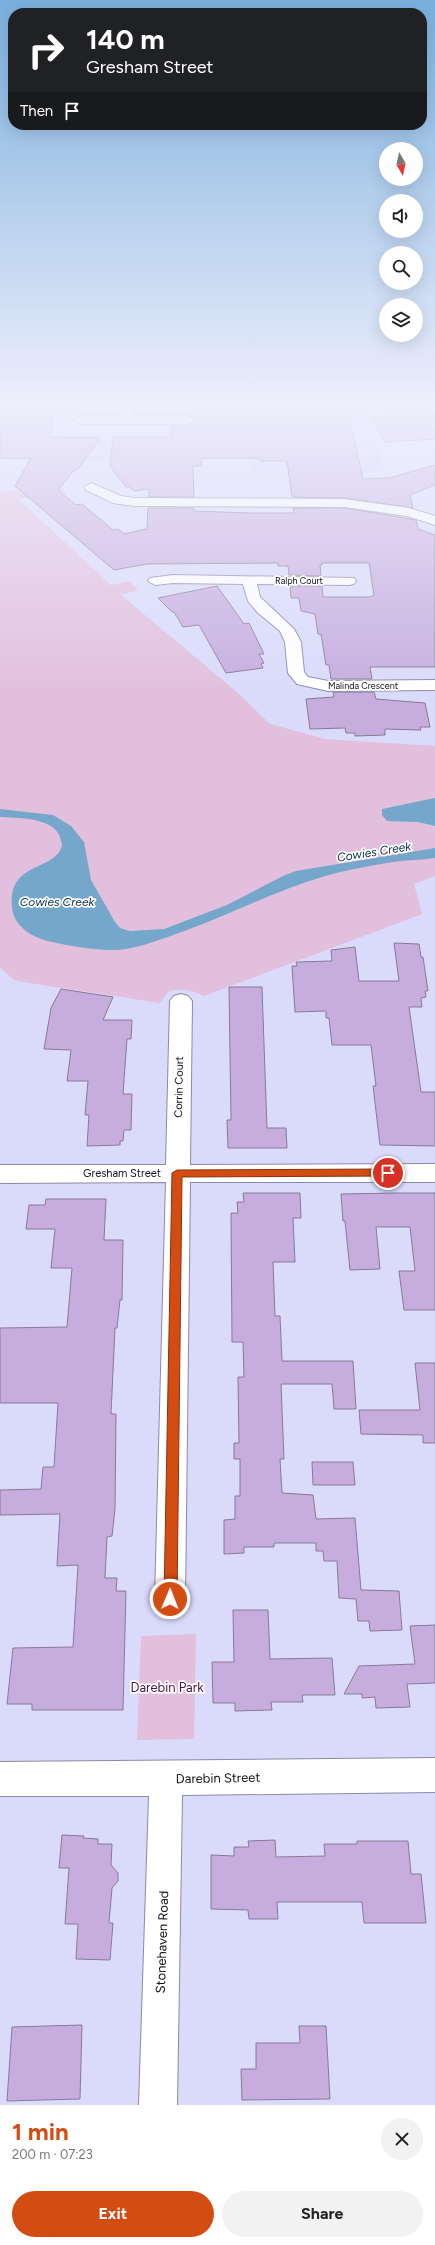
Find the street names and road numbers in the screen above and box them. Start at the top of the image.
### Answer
street label: Ralph Court [275,575,324,586]
street label: Malinda Crescent [328,680,399,691]
street label: Corrin Court [172,1056,186,1118]
street label: Gresham Street [83,1167,161,1180]
street label: Darebin Street [176,1770,260,1786]
street label: Stonehaven Road [153,1890,171,1994]

